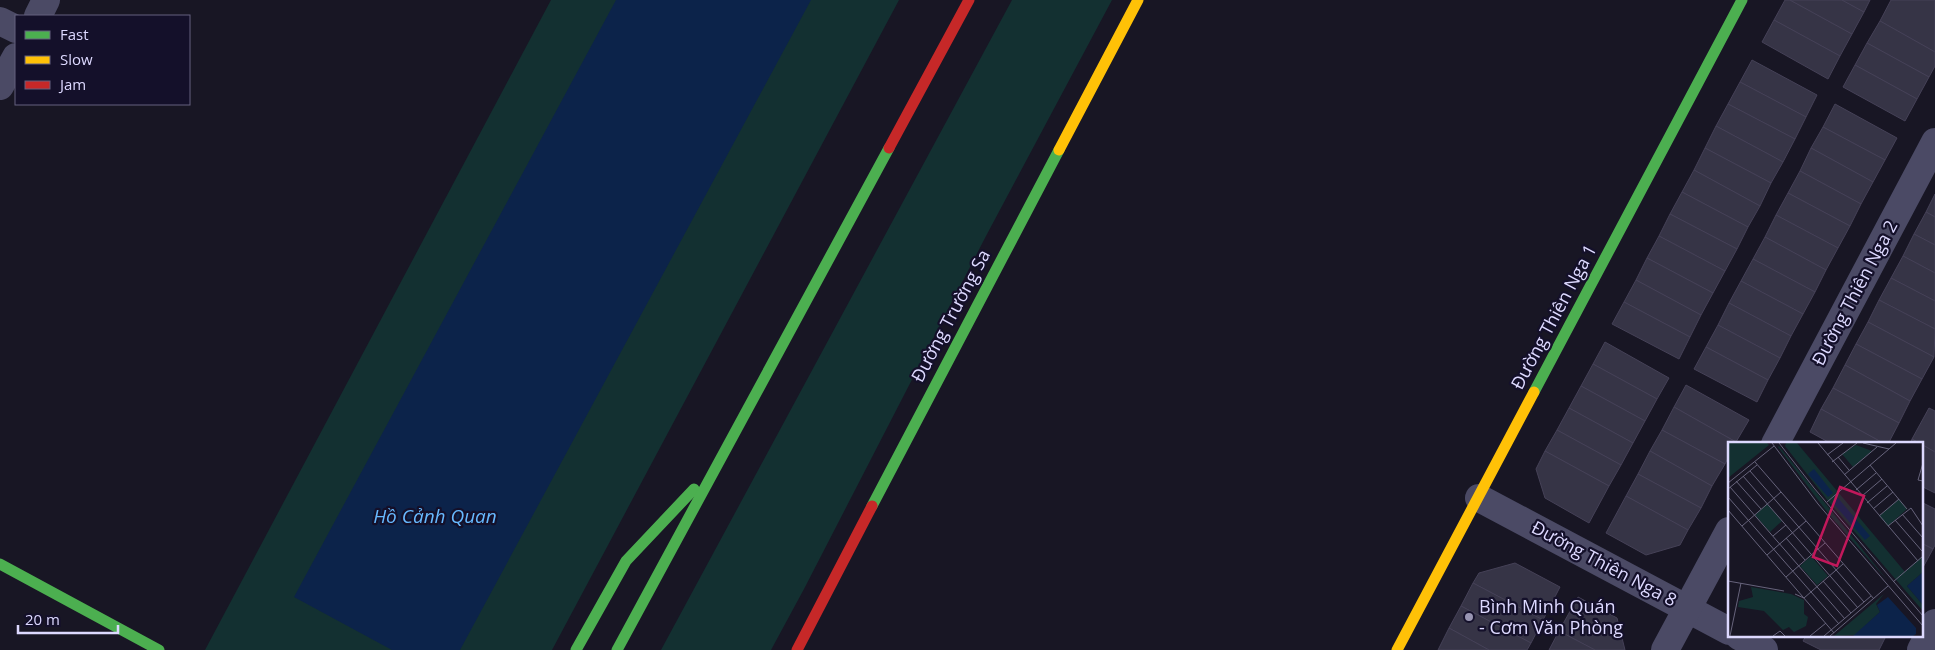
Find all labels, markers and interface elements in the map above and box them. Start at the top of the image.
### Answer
legend [15,15,190,105]
text: Fast [60,24,89,44]
text: Slow [60,49,93,69]
text: Jam [58,74,86,94]
street label: Đường Thiên Nga 2 [1806,216,1903,369]
street label: Đường Thiên Nga 1 [1505,240,1602,393]
street label: Đường Trường Sa [905,245,995,386]
inset map [1728,442,1922,638]
water label: Hồ Cảnh Quan [373,503,497,529]
street label: Đường Thiên Nga 8 [1528,515,1681,612]
place label: Bình Minh Quán - Cơm Văn Phòng [1479,594,1623,639]
scale bar [18,602,118,634]
text: 20 m [25,609,60,629]
marker: Bình Minh Quán - Cơm Văn Phòng [1463,611,1475,623]

